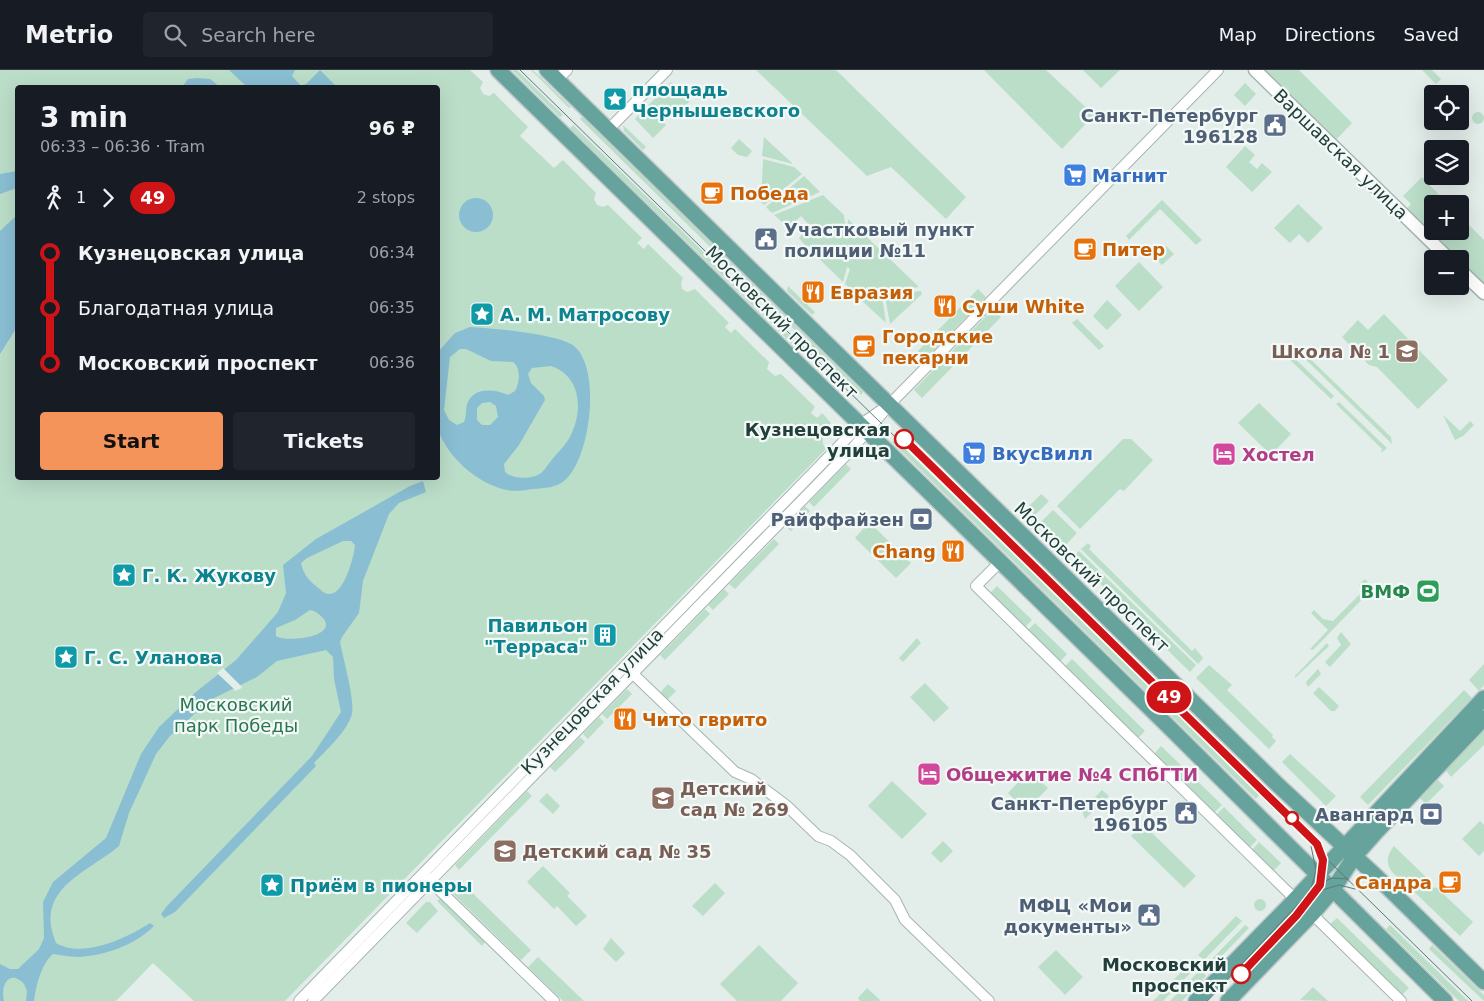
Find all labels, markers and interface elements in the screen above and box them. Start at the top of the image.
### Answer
search box [143,12,493,57]
text: Metrio [25,21,113,49]
icon: search [161,21,189,49]
text: Search here [201,24,315,46]
text: Map [1219,24,1257,45]
text: Directions [1285,24,1375,45]
text: Saved [1403,24,1459,45]
place label: площадь Чернышевского [632,79,800,121]
street label: Варшавская улица [1270,84,1412,224]
map controls [1424,85,1469,295]
button: locate [1424,85,1469,130]
place icon: площадь Чернышевского [602,86,628,112]
text: 3 min [40,101,128,134]
place label: Санкт-Петербург 196128 [1081,105,1258,147]
public building icon: Санкт-Петербург 196128 [1262,112,1288,138]
text: 96 ₽ [369,117,415,139]
text: 06:33 – 06:36 · Tram [40,137,205,156]
button: layers [1424,140,1469,185]
supermarket icon: Магнит [1062,162,1088,188]
place label: Магнит [1092,165,1168,186]
cafe icon: Победа [699,180,725,206]
place label: Победа [730,183,809,204]
icon: walk [40,184,68,212]
icon: forward [94,184,122,212]
text: 49 [140,187,165,208]
text: 1 [76,188,86,207]
text: 2 stops [357,188,415,207]
button: + [1424,195,1469,240]
place label: Участковый пункт полиции №11 [784,219,974,261]
public building icon: Участковый пункт полиции №11 [753,226,779,252]
cafe icon: Питер [1072,236,1098,262]
place label: Питер [1102,239,1165,260]
street label: Московский проспект [701,241,863,403]
text: Кузнецовская улица [78,242,304,264]
text: 06:34 [369,243,415,262]
button: − [1424,250,1469,295]
restaurant icon: Евразия [800,279,826,305]
place label: Евразия [830,282,913,303]
restaurant icon: Суши White [932,293,958,319]
place label: Суши White [962,296,1085,317]
text: Благодатная улица [78,297,274,319]
text: 06:35 [369,298,415,317]
place icon: А. М. Матросову [469,301,495,327]
place label: А. М. Матросову [500,304,670,325]
place label: Городские пекарни [882,326,993,368]
cafe icon: Городские пекарни [851,333,877,359]
school or university icon: Школа № 1 [1394,338,1420,364]
place label: Школа № 1 [1271,341,1390,362]
text: Московский проспект [78,352,318,374]
text: 06:36 [369,353,415,372]
button: Start [40,412,223,470]
button: Tickets [233,412,415,470]
place label: Кузнецовская улица [745,419,890,461]
marker: Кузнецовская улица [894,429,914,449]
supermarket icon: ВкусВилл [961,440,987,466]
hotel icon: Хостел [1211,441,1237,467]
place label: ВкусВилл [992,443,1093,464]
place label: Хостел [1242,444,1315,465]
street label: Московский проспект [1010,498,1174,656]
bank icon: Райффайзен [908,506,934,532]
place label: Райффайзен [770,509,904,530]
restaurant icon: Chang [940,538,966,564]
place label: Chang [872,541,936,562]
place icon: Г. К. Жукову [111,562,137,588]
place label: Г. К. Жукову [142,565,276,586]
sports icon: ВМФ [1415,578,1441,604]
place label: ВМФ [1361,581,1410,602]
place label: Павильон "Терраса" [484,615,588,657]
building icon: Павильон "Терраса" [592,622,618,648]
street label: Кузнецовская улица [517,623,667,779]
place icon: Г. С. Уланова [53,644,79,670]
place label: Г. С. Уланова [84,647,222,668]
line badge: 49 [1146,681,1192,713]
text: 49 [1156,686,1182,707]
park label: Московский парк Победы [174,694,298,736]
restaurant icon: Чито гврито [612,706,638,732]
place label: Чито гврито [642,709,767,730]
hotel icon: Общежитие №4 СПбГТИ [916,761,942,787]
place label: Общежитие №4 СПбГТИ [946,764,1198,785]
place label: Детский сад № 269 [680,778,789,820]
school or university icon: Детский сад № 269 [650,785,676,811]
place label: Санкт-Петербург 196105 [991,793,1168,835]
public building icon: Санкт-Петербург 196105 [1173,800,1199,826]
bank icon: Авангард [1418,801,1444,827]
place label: Авангард [1315,804,1414,825]
unlabelled marker [1285,811,1299,825]
school or university icon: Детский сад № 35 [492,838,518,864]
place label: Детский сад № 35 [522,841,712,862]
cafe icon: Сандра [1437,869,1463,895]
place icon: Приём в пионеры [259,872,285,898]
place label: Сандра [1355,872,1432,893]
place label: Приём в пионеры [290,875,473,896]
place label: МФЦ «Мои документы» [1003,895,1132,937]
public building icon: МФЦ «Мои документы» [1136,902,1162,928]
place label: Московский проспект [1102,954,1228,996]
marker: Московский проспект [1231,964,1251,984]

